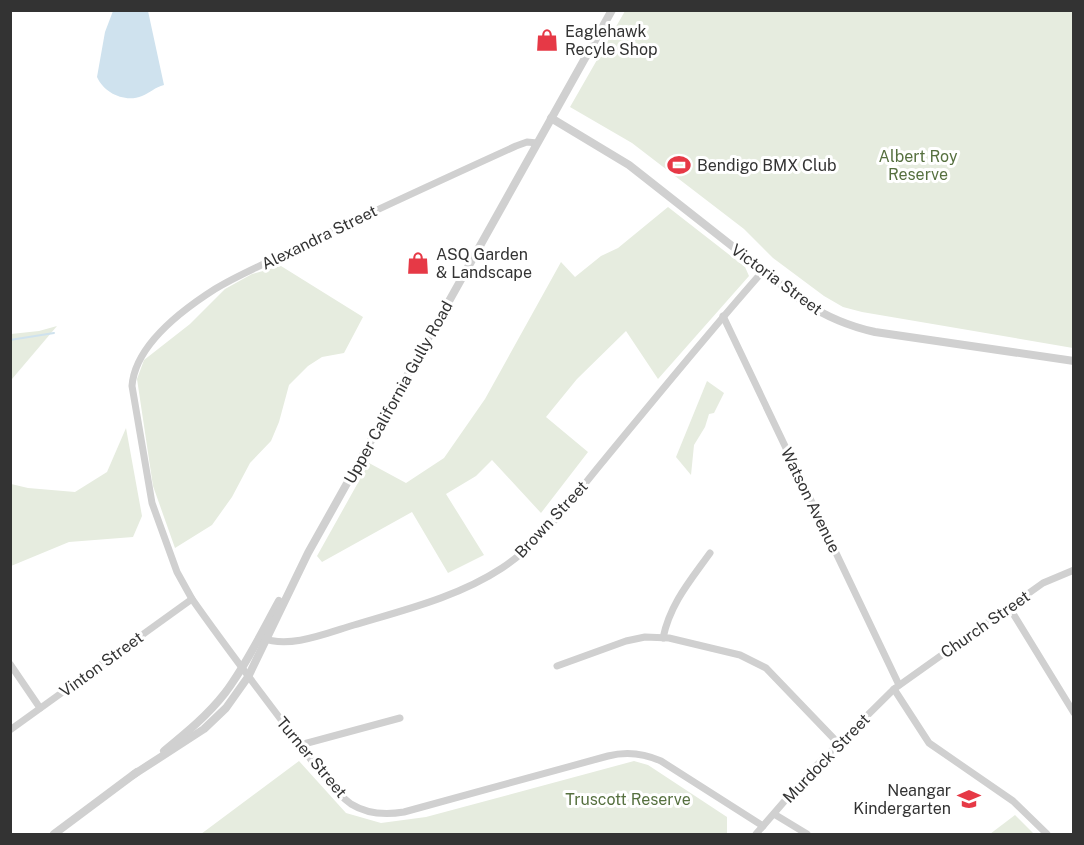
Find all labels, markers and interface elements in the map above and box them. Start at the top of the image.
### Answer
place label: Eaglehawk Recyle Shop [565,22,658,59]
shop icon: Eaglehawk Recyle Shop [534,27,560,53]
park label: Albert Roy Reserve [879,147,958,184]
sports icon: Bendigo BMX Club [666,152,692,178]
place label: Bendigo BMX Club [697,156,837,175]
street label: Alexandra Street [258,201,380,274]
street label: Victoria Street [728,240,826,319]
place label: ASQ Garden & Landscape [436,245,532,282]
shop icon: ASQ Garden & Landscape [405,250,431,276]
street label: Upper California Gully Road [340,298,457,487]
street label: Watson Avenue [777,445,844,556]
street label: Brown Street [511,477,592,562]
street label: Church Street [937,587,1033,662]
street label: Vinton Street [56,628,147,701]
street label: Murdock Street [779,710,874,807]
street label: Turner Street [272,713,351,802]
place label: Neangar Kindergarten [853,781,951,818]
school or university icon: Neangar Kindergarten [956,786,982,812]
park label: Truscott Reserve [565,790,691,809]

